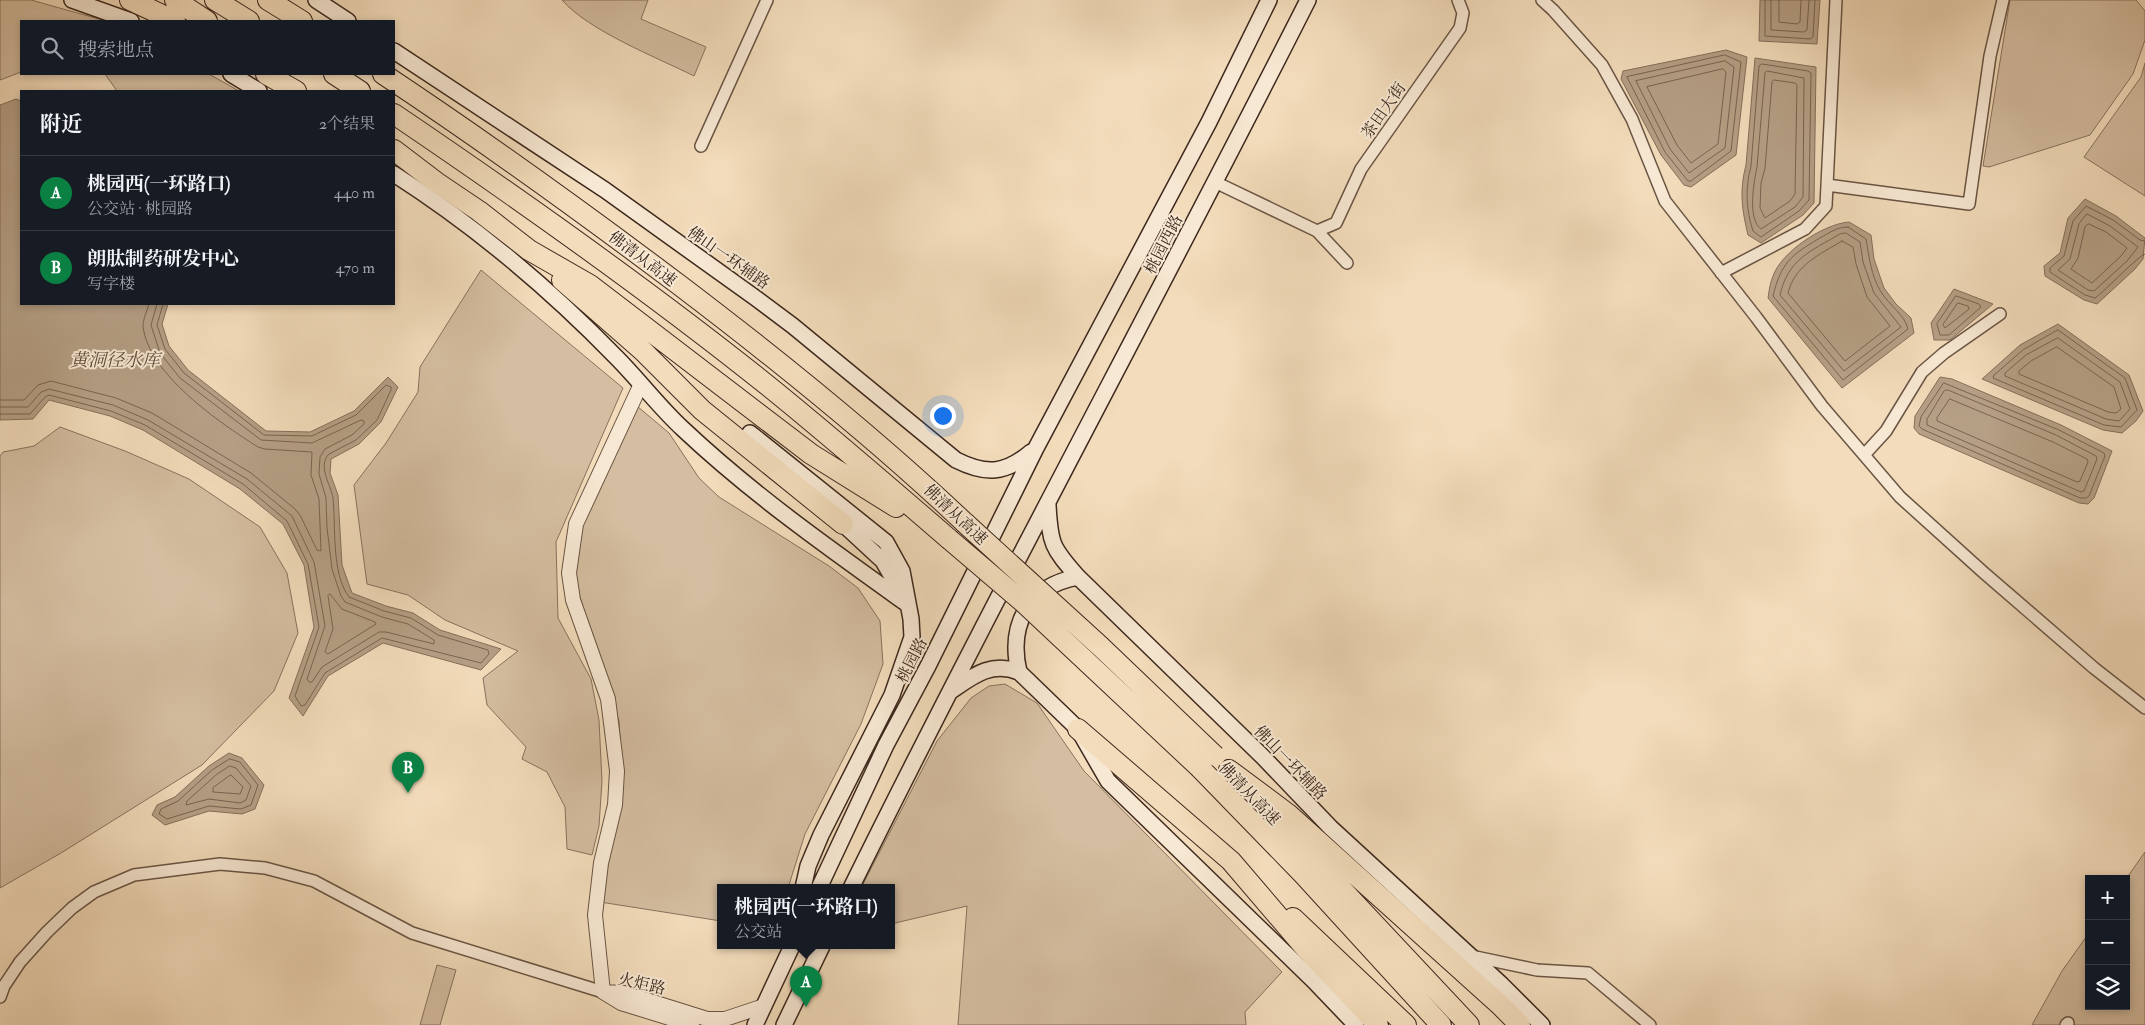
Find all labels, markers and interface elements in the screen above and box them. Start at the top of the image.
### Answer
search box [20,20,395,75]
icon: search [38,34,66,62]
text: 搜索地点 [78,38,154,62]
street label: 茶田大街 [1357,79,1410,143]
text: 附近 [40,111,82,138]
text: 2个结果 [319,114,375,134]
text: 桃园西(一环路口) [87,172,230,196]
text: A [51,183,61,203]
text: 440 m [334,183,375,203]
text: 公交站 · 桃园路 [87,199,193,219]
street label: 桃园西路 [1140,211,1187,278]
street label: 佛山一环辅路 [683,222,773,294]
street label: 佛清从高速 [604,227,680,291]
text: 朗肽制药研发中心 [87,247,239,271]
text: B [51,258,61,278]
text: 470 m [335,258,375,278]
text: 写字楼 [87,274,135,294]
water label: 黄洞径水库 [70,349,163,372]
your location [930,403,956,429]
street label: 佛清从高速 [919,480,991,549]
street label: 桃园路 [892,635,932,686]
street label: 佛山一环辅路 [1250,721,1331,804]
pin: B [392,752,424,793]
street label: 佛清从高速 [1214,758,1284,829]
map controls [2085,875,2130,1010]
button: + [2085,875,2130,920]
popup [717,884,895,949]
text: 桃园西(一环路口) [734,895,878,919]
button: − [2085,920,2130,965]
text: 公交站 [734,922,782,942]
button: layers [2085,965,2130,1010]
pin: A [790,966,822,1007]
street label: 火炬路 [616,969,667,999]

